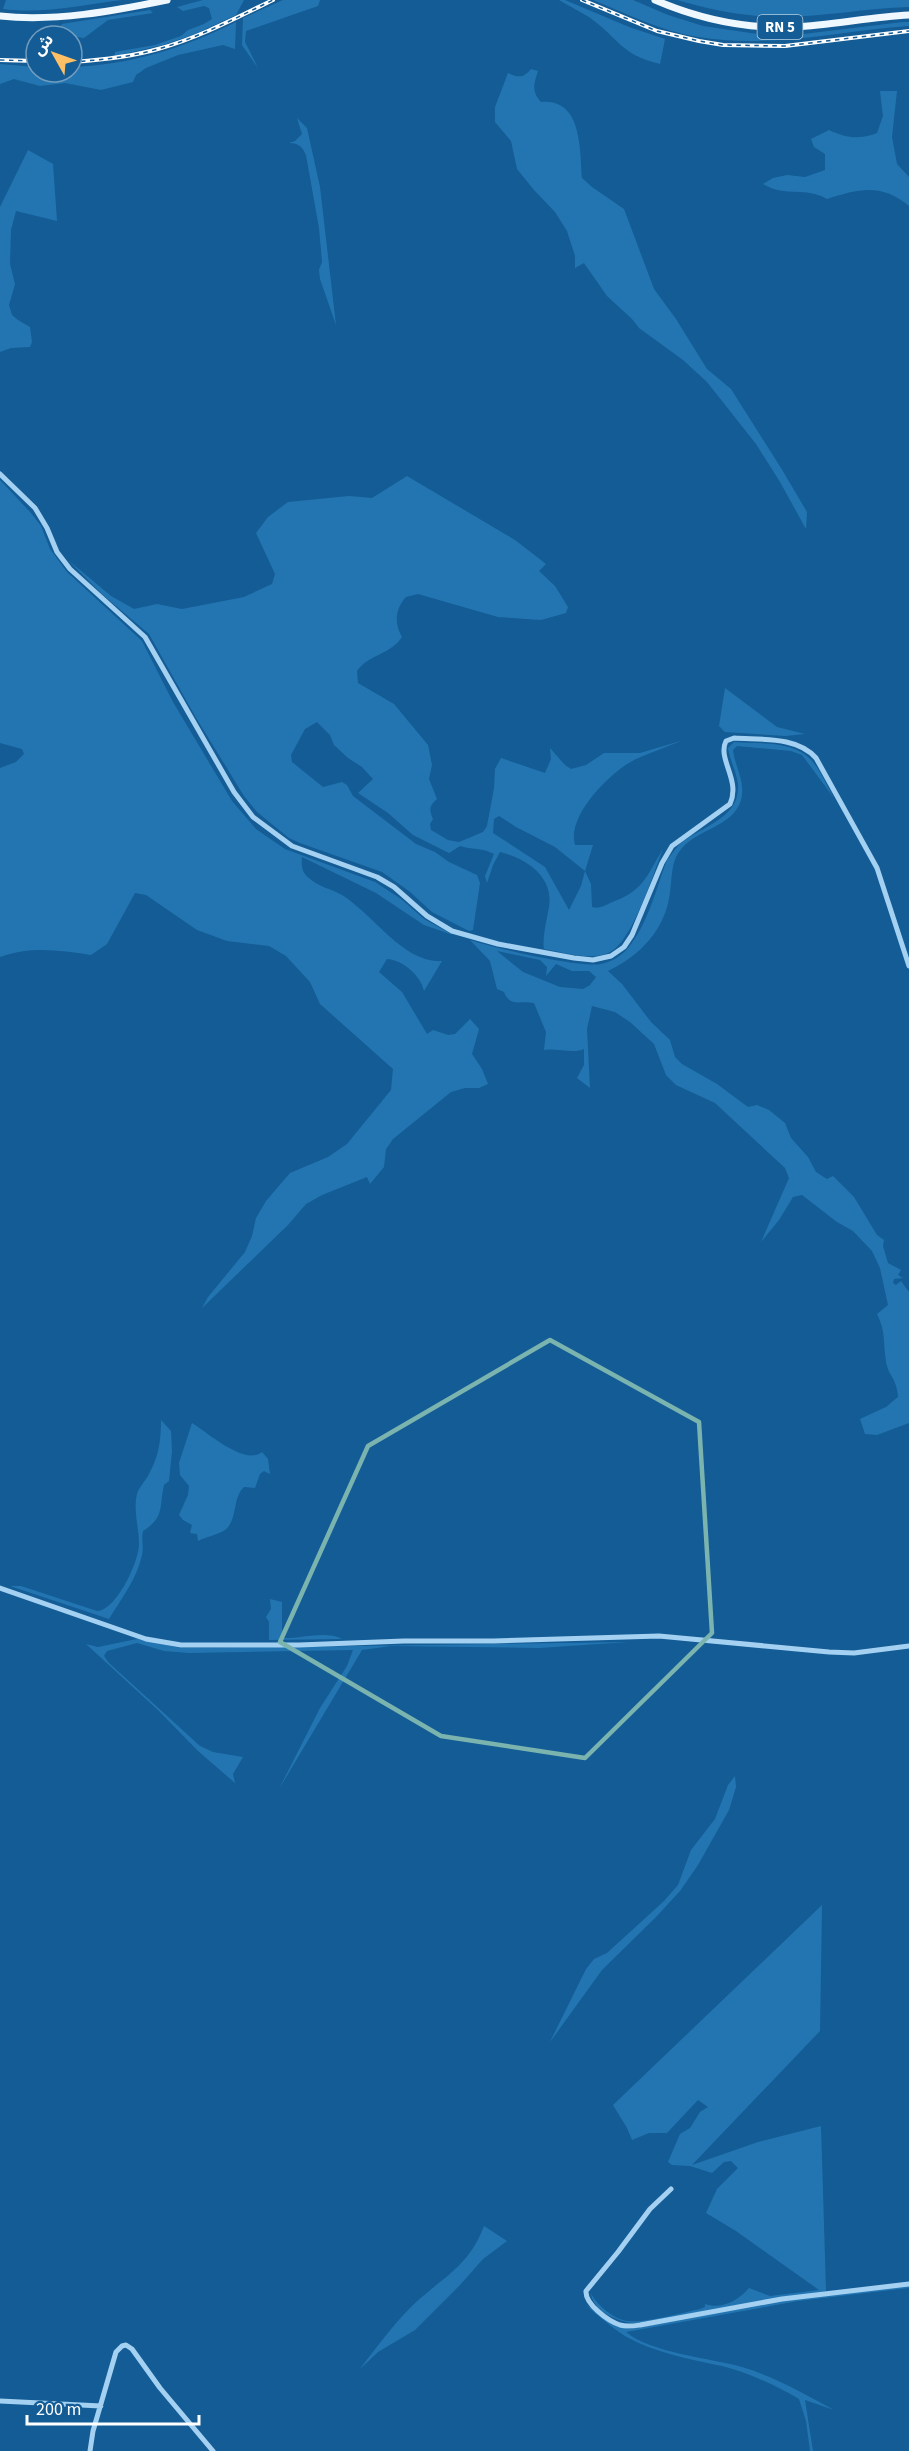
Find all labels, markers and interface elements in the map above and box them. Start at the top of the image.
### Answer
road number: RN 5 [758,15,802,39]
north arrow [24,24,84,84]
text: ش [28,29,59,60]
scale bar [27,2388,200,2426]
text: 200 m [36,2397,81,2422]

